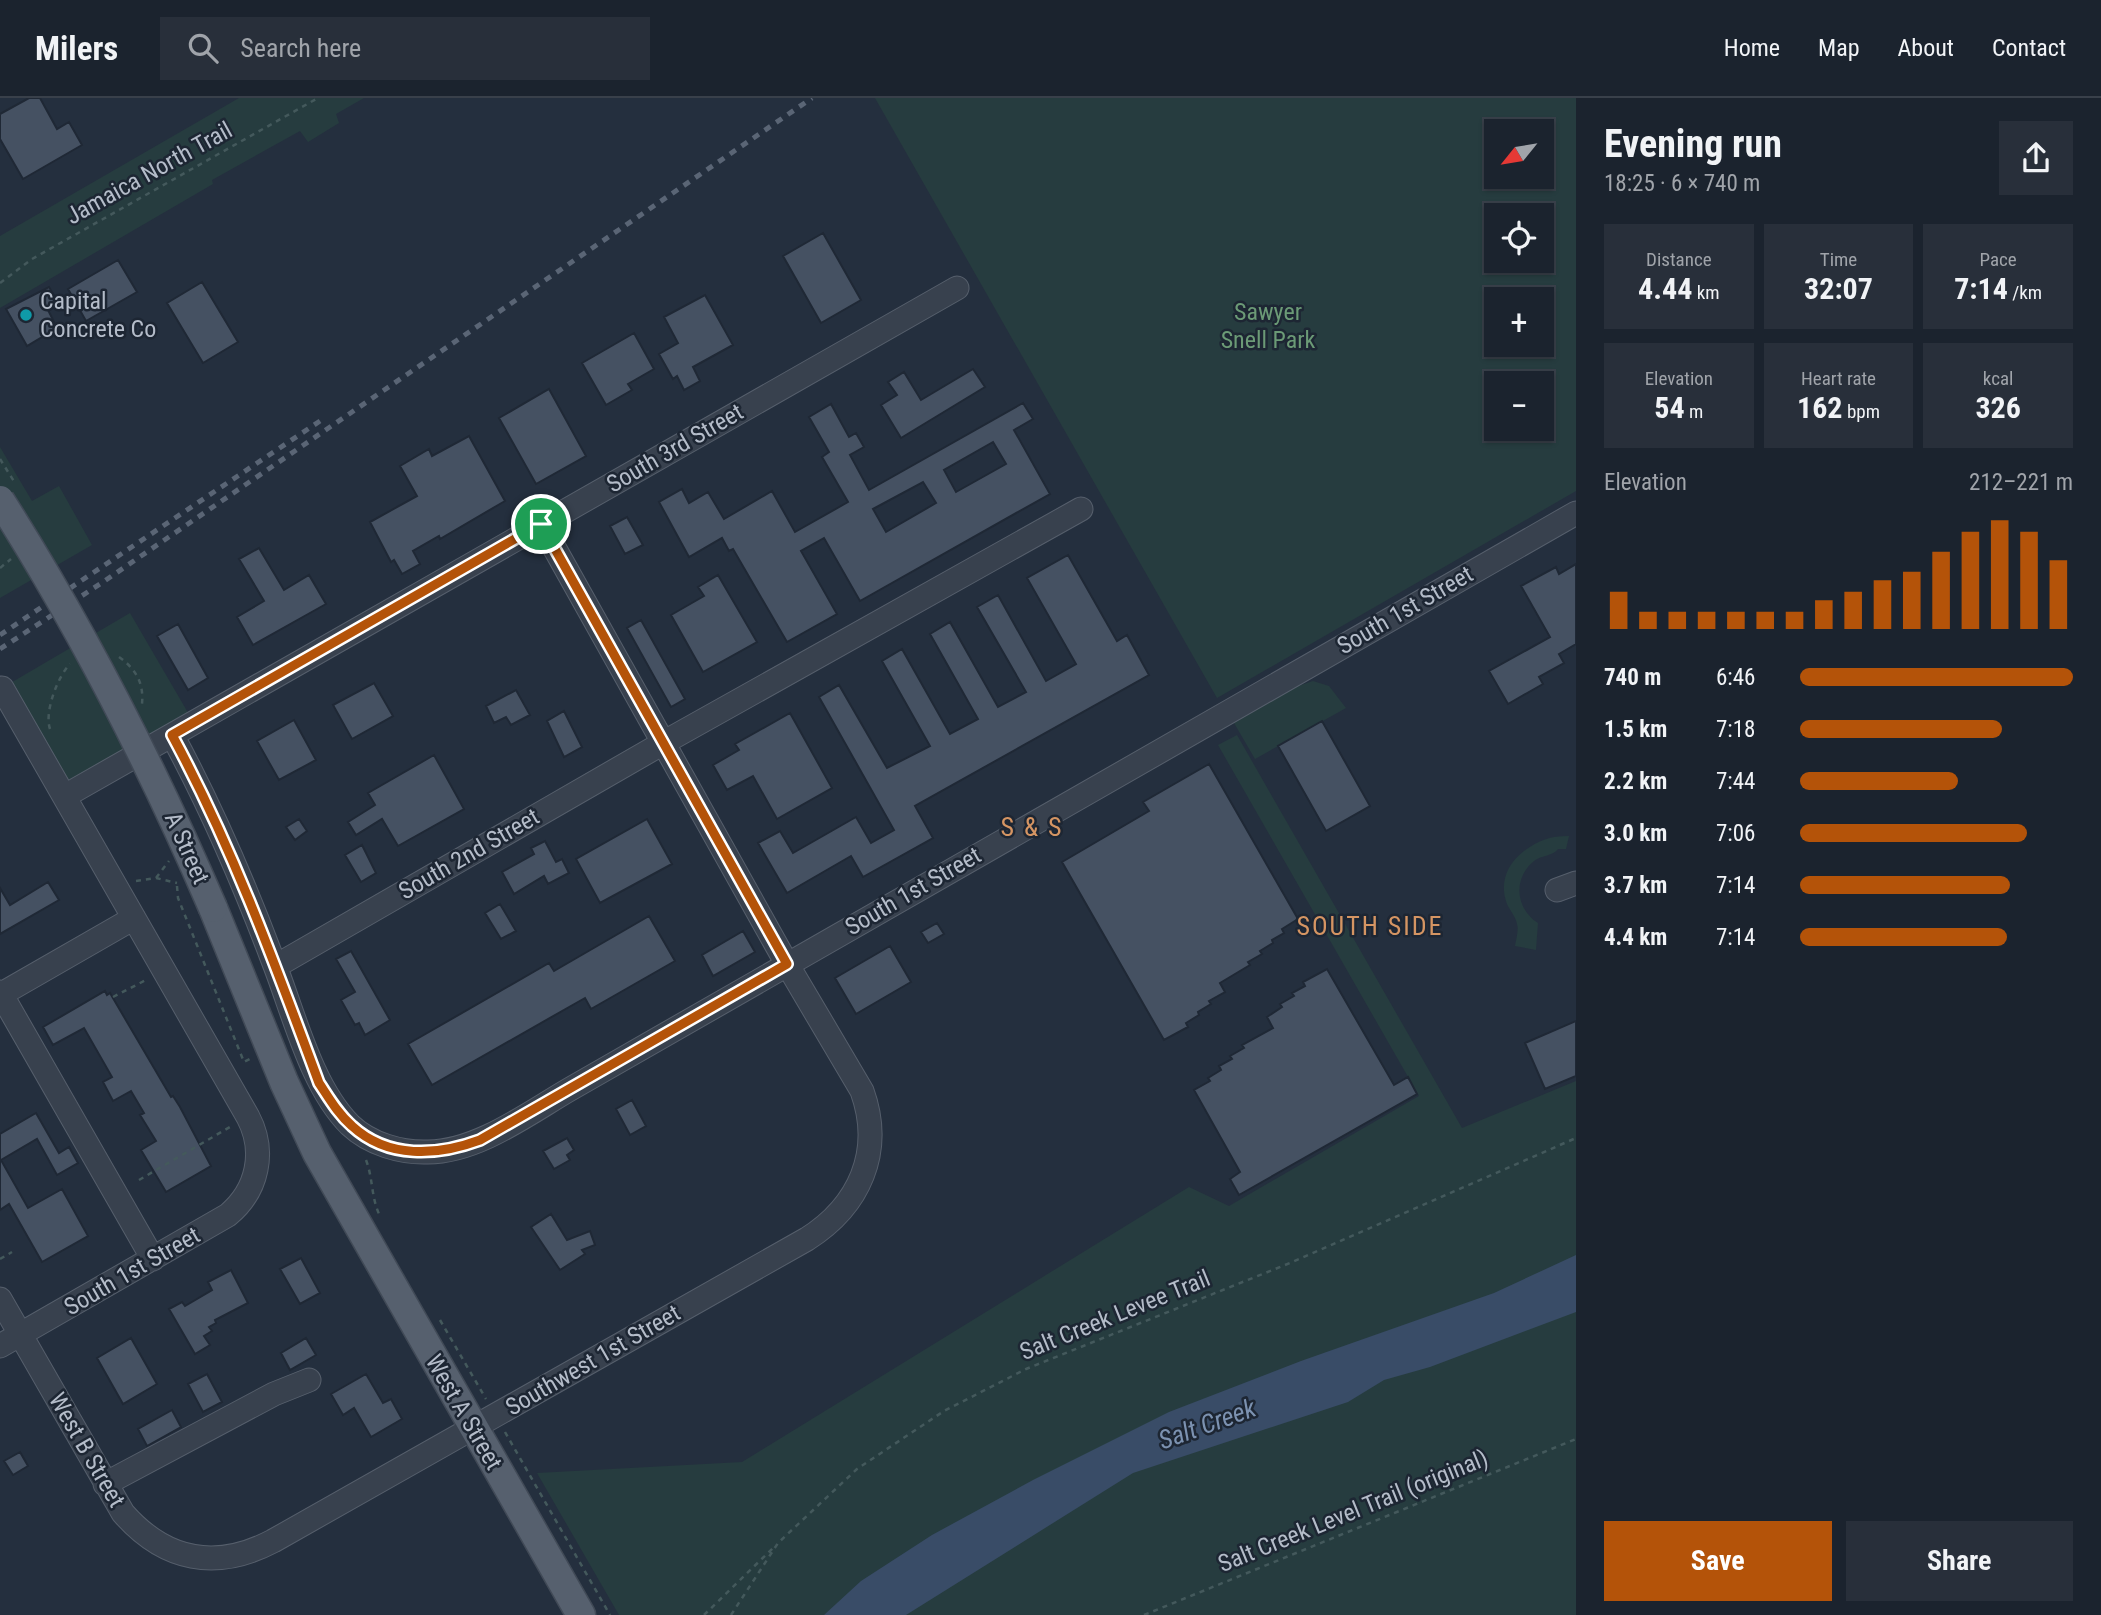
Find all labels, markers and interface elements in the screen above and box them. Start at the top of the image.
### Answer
search box [160,17,650,80]
text: Milers [35,29,118,68]
icon: search [184,29,222,67]
text: Search here [240,33,361,63]
text: Home [1724,34,1780,62]
text: Map [1818,34,1860,62]
text: About [1898,34,1954,62]
text: Contact [1992,34,2066,62]
street label: Jamaica North Trail [61,116,237,230]
north arrow [1484,119,1554,189]
map controls [1484,119,1554,441]
button: share [1999,121,2073,195]
text: Evening run [1604,122,1782,166]
text: 18:25 · 6 × 740 m [1604,170,1760,197]
button: locate [1484,203,1554,273]
text: Distance [1646,248,1712,271]
text: Time [1820,248,1857,271]
text: Pace [1980,248,2017,271]
text: 4.44 [1638,271,1692,306]
text: 32:07 [1804,271,1873,306]
text: 7:14 [1954,271,2008,306]
text: km [1692,281,1720,304]
text: /km [2008,281,2042,304]
place label: Capital Concrete Co [40,287,156,343]
button: + [1484,287,1554,357]
park label: Sawyer Snell Park [1221,298,1316,354]
marker: Capital Concrete Co [18,307,34,323]
text: Elevation [1645,367,1713,390]
text: Heart rate [1801,367,1876,390]
text: kcal [1983,367,2013,390]
button: − [1484,371,1554,441]
text: 54 [1654,390,1685,425]
text: 162 [1797,390,1843,425]
text: 326 [1975,390,2021,425]
street label: South 3rd Street [602,398,748,498]
text: m [1685,400,1703,423]
text: bpm [1843,400,1880,423]
text: Elevation [1604,469,1687,496]
text: 212–221 m [1969,469,2073,496]
pin [511,494,571,554]
icon: arrive [522,505,560,543]
street label: South 1st Street [1332,560,1478,660]
text: 740 m [1604,664,1661,691]
text: 6:46 [1716,664,1755,691]
text: 1.5 km [1604,716,1667,743]
text: 7:18 [1716,716,1755,743]
text: 2.2 km [1604,768,1667,795]
text: 7:44 [1716,768,1755,795]
street label: South 2nd Street [394,803,544,905]
street label: A Street [159,808,215,888]
district label: S & S [1000,812,1064,842]
text: 3.0 km [1604,820,1667,847]
text: 7:06 [1716,820,1755,847]
street label: South 1st Street [840,841,986,941]
text: 3.7 km [1604,872,1667,899]
text: 7:14 [1716,872,1755,899]
district label: SOUTH SIDE [1296,911,1444,941]
text: 4.4 km [1604,924,1667,951]
text: 7:14 [1716,924,1755,951]
street label: South 1st Street [59,1221,205,1321]
street label: Salt Creek Levee Trail [1016,1264,1214,1366]
street label: Southwest 1st Street [501,1299,685,1421]
street label: West A Street [420,1349,508,1475]
street label: West B Street [43,1388,131,1512]
water label: Salt Creek [1154,1392,1260,1455]
street label: Salt Creek Level Trail (original) [1214,1444,1492,1578]
button: Save [1604,1521,1832,1601]
button: Share [1846,1521,2073,1601]

